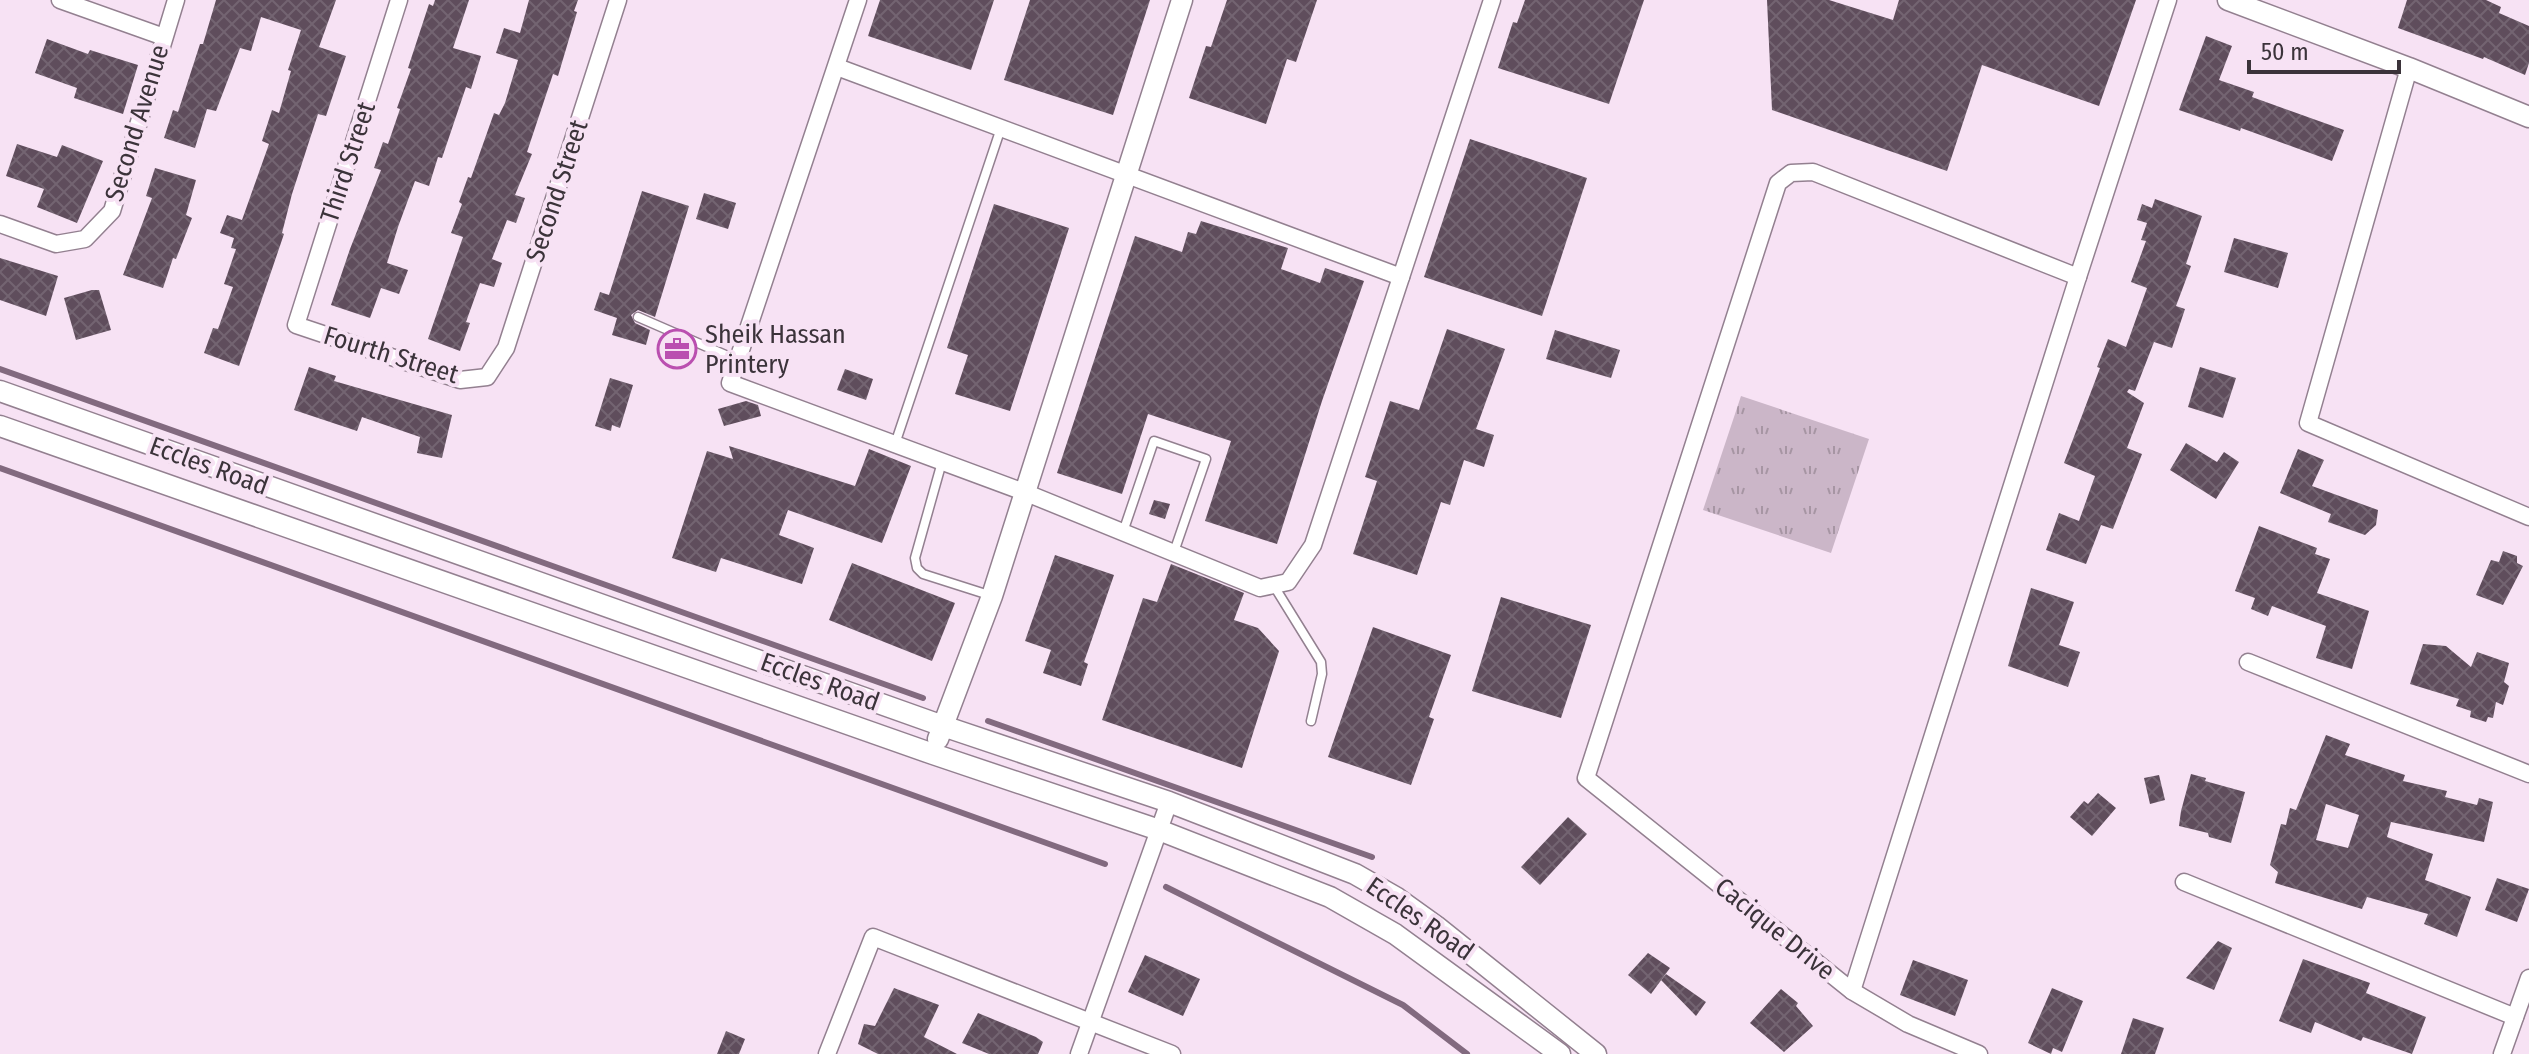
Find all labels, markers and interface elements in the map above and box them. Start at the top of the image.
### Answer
scale bar [2249,24,2399,74]
text: 50 m [2261,38,2309,66]
street label: Second Avenue [99,41,175,205]
street label: Third Street [314,97,382,226]
street label: Second Street [519,115,595,266]
place label: Sheik Hassan Printery [705,319,846,380]
street label: Fourth Street [320,320,463,390]
office icon: Sheik Hassan Printery [656,328,698,370]
street label: Eccles Road [145,430,273,502]
street label: Eccles Road [756,646,884,718]
street label: Eccles Road [1360,871,1480,967]
street label: Cacique Drive [1709,871,1841,987]

